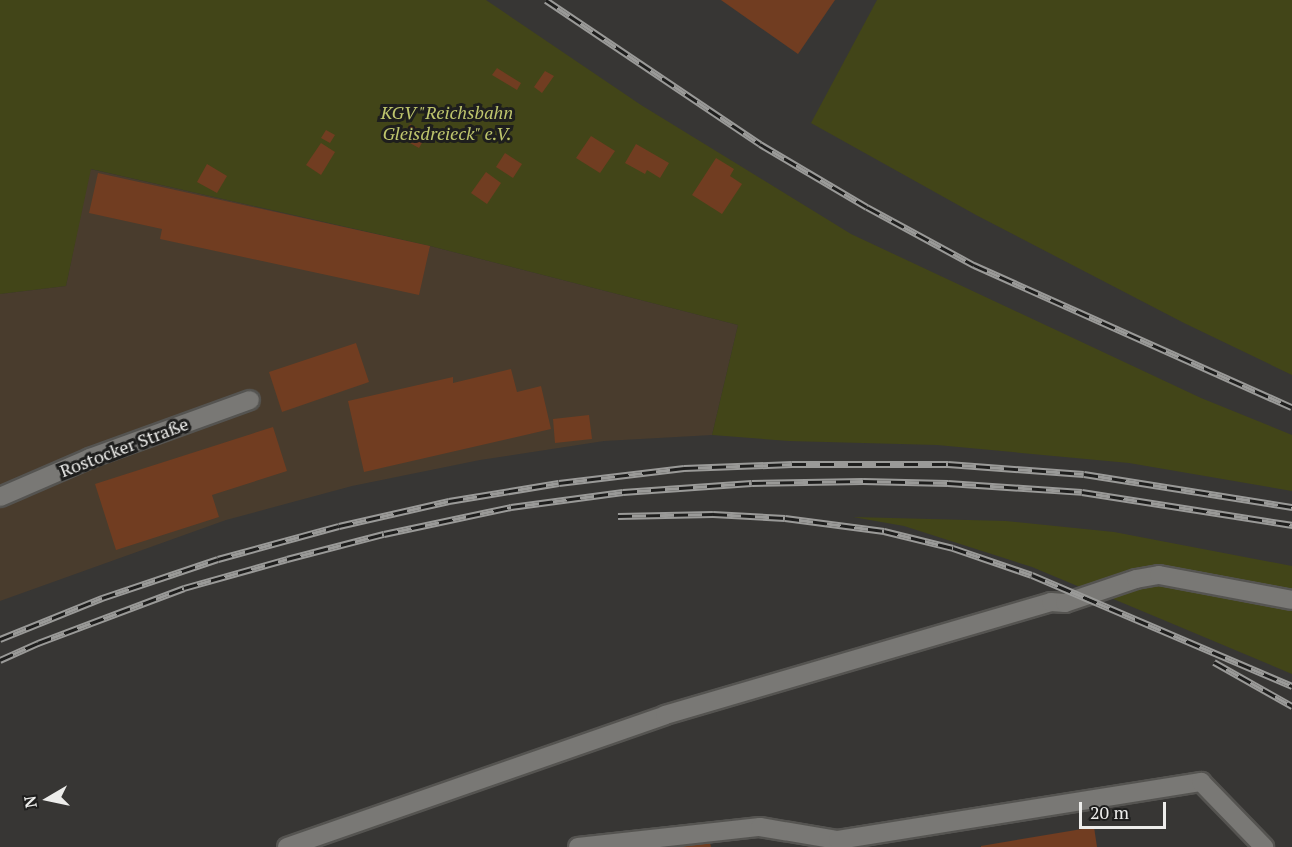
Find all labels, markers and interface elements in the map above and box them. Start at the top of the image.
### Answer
park label: KGV "Reichsbahn Gleisdreieck" e.V. [380,102,514,144]
street label: Rostocker Straße [57,413,191,481]
north arrow [18,769,78,829]
scale bar [1082,790,1169,828]
text: N [18,794,42,810]
text: 20 m [1090,800,1129,824]

